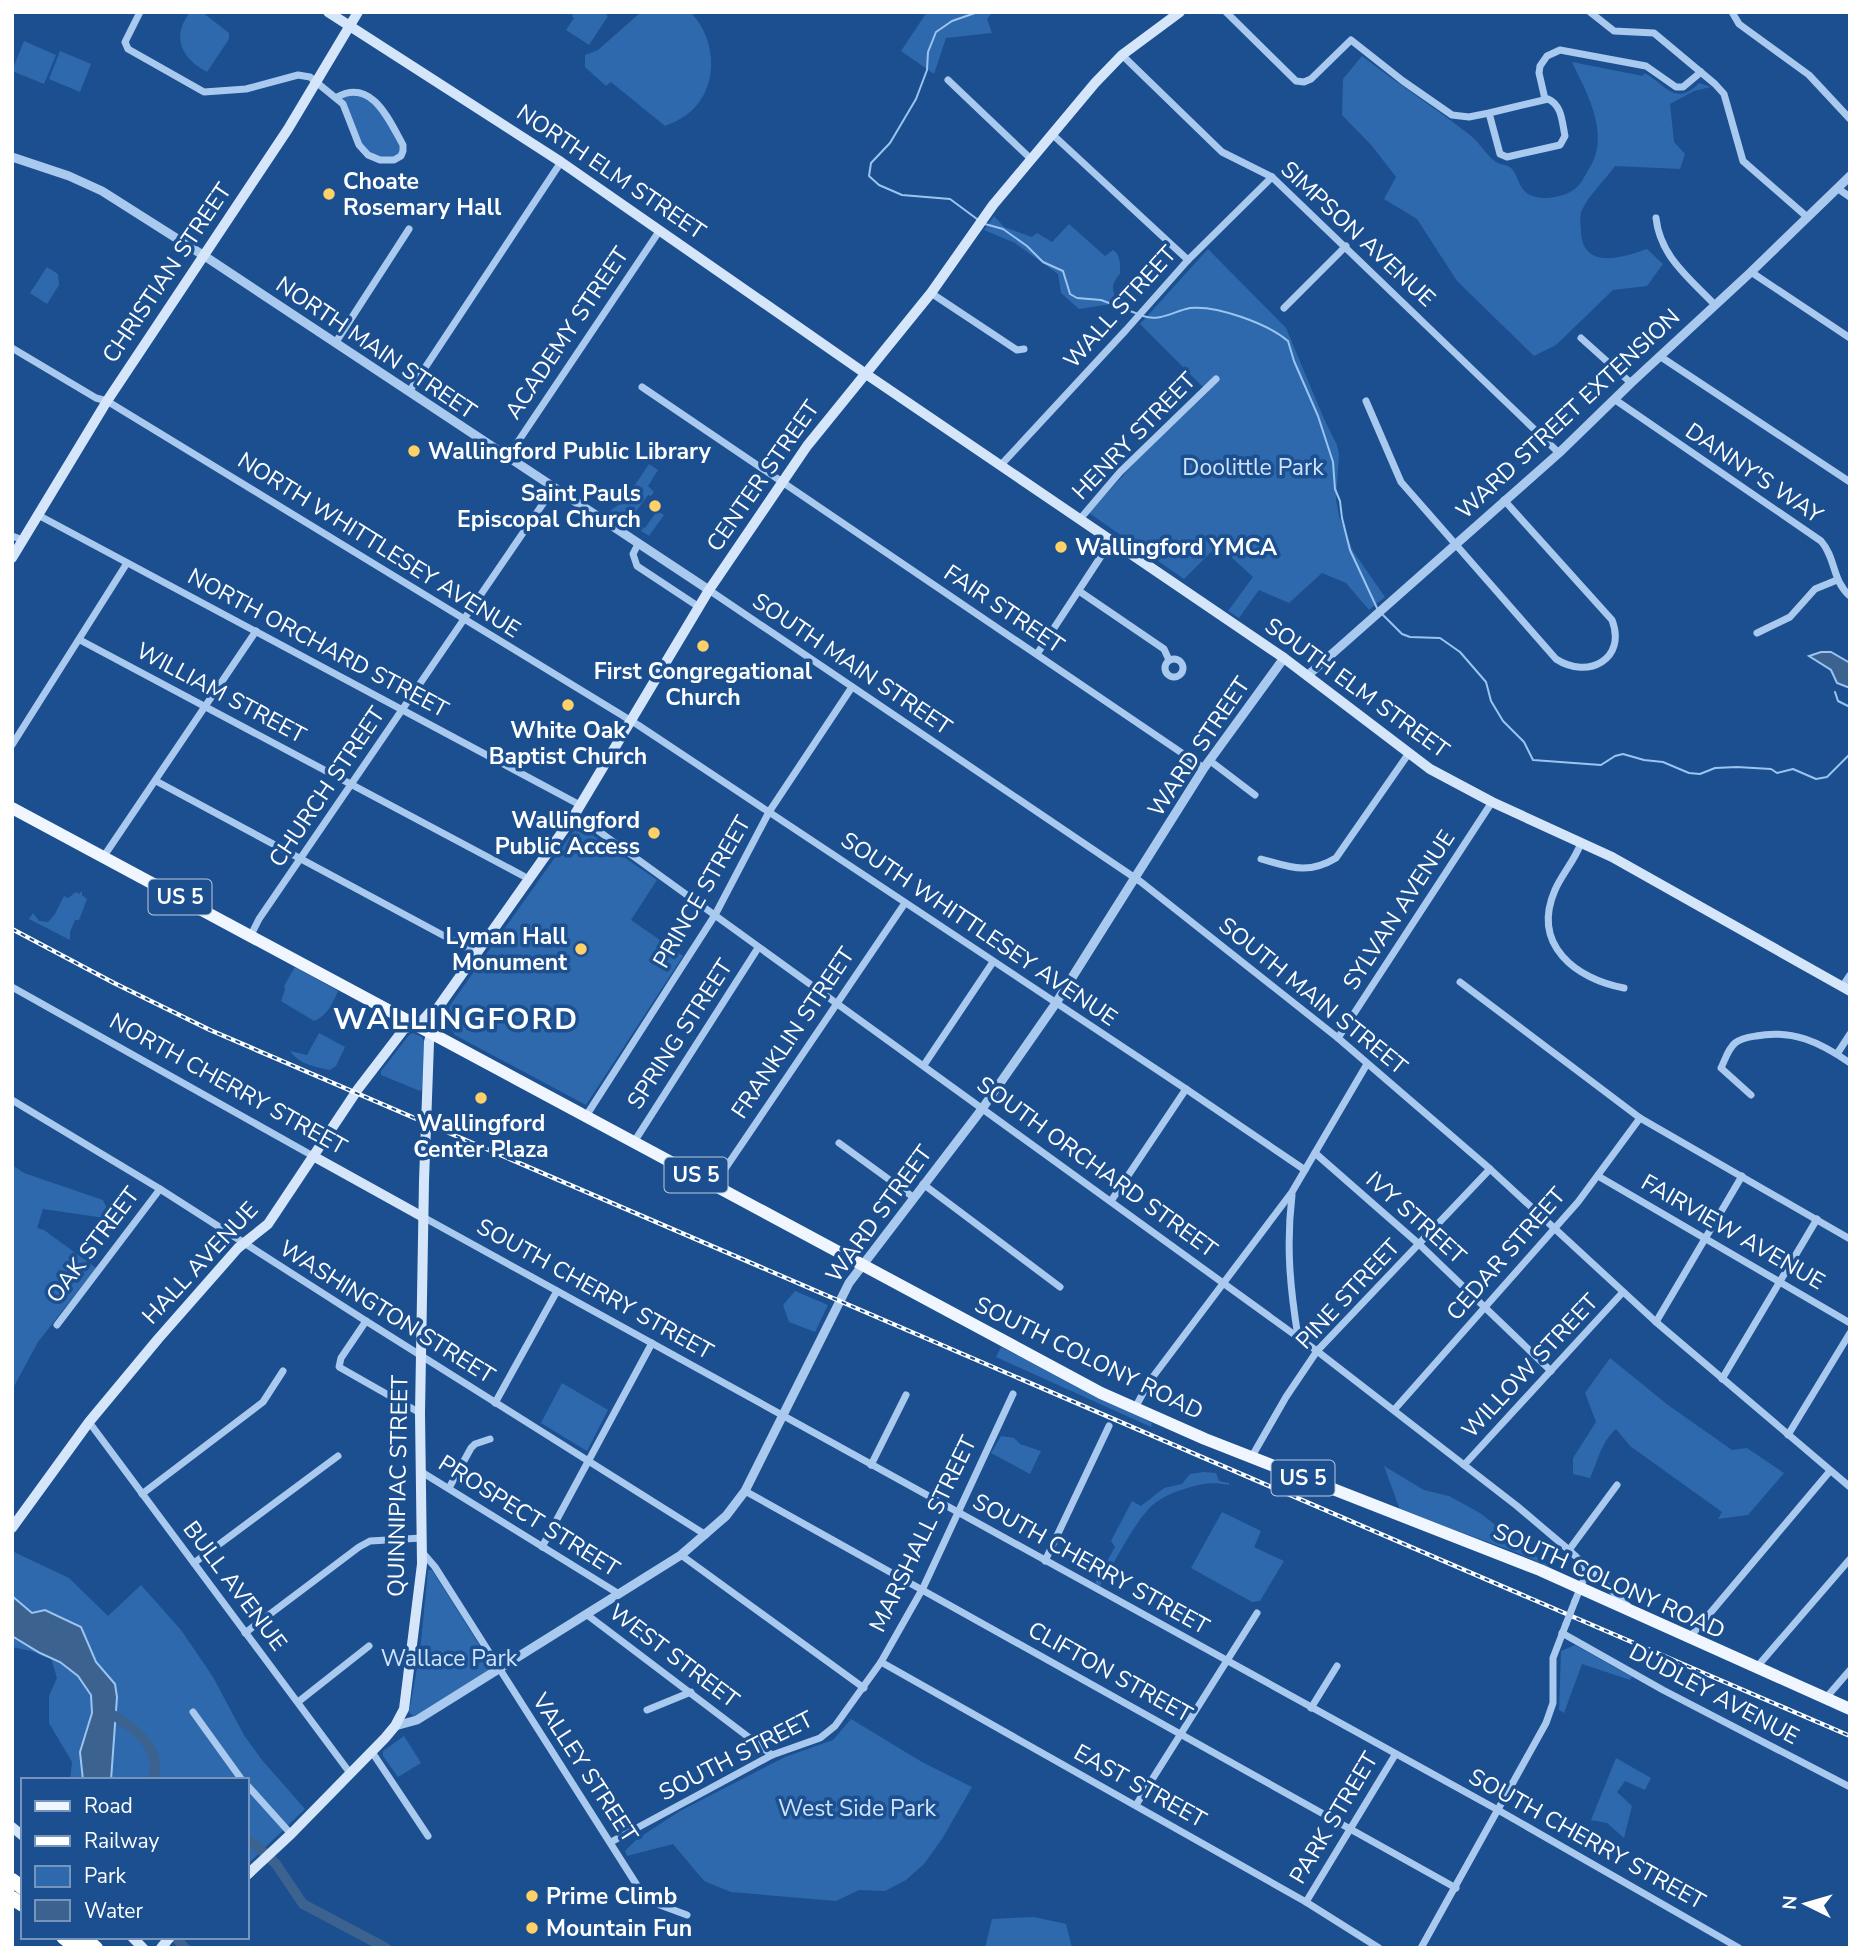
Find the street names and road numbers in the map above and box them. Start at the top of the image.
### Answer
street label: NORTH ELM STREET [510,97,712,247]
street label: SIMPSON AVENUE [1274,154,1442,314]
street label: CHRISTIAN STREET [95,177,239,369]
street label: WALL STREET [1057,239,1184,375]
street label: ACADEMY STREET [498,241,636,425]
street label: NORTH MAIN STREET [270,269,482,427]
street label: WARD STREET EXTENSION [1449,302,1687,526]
street label: HENRY STREET [1065,365,1203,507]
street label: CENTER STREET [699,394,827,558]
street label: DANNY'S WAY [1679,416,1829,531]
street label: NORTH WHITTLESEY AVENUE [232,445,526,645]
street label: FAIR STREET [938,557,1070,661]
street label: NORTH ORCHARD STREET [182,561,454,725]
street label: SOUTH MAIN STREET [746,586,958,742]
street label: SOUTH ELM STREET [1259,611,1455,765]
street label: WILLIAM STREET [131,635,311,751]
street label: WARD STREET [1141,671,1257,823]
street label: CHURCH STREET [262,701,392,873]
street label: PRINCE STREET [646,810,758,974]
street label: SYLVAN AVENUE [1336,824,1462,996]
street label: SOUTH WHITTLESEY AVENUE [835,825,1123,1033]
road number: US 5 [148,880,212,914]
street label: SOUTH MAIN STREET [1212,910,1414,1082]
street label: FRANKLIN STREET [724,941,862,1125]
street label: SPRING STREET [620,953,740,1115]
street label: NORTH CHERRY STREET [104,1006,352,1162]
street label: SOUTH ORCHARD STREET [970,1069,1224,1265]
street label: WARD STREET [819,1139,939,1289]
road number: US 5 [664,1158,728,1192]
street label: IVY STREET [1359,1165,1473,1271]
street label: FAIRVIEW AVENUE [1636,1167,1830,1297]
street label: OAK STREET [39,1181,147,1309]
street label: CEDAR STREET [1439,1181,1573,1327]
street label: HALL AVENUE [135,1195,265,1331]
street label: SOUTH CHERRY STREET [471,1211,719,1367]
street label: PINE STREET [1289,1232,1407,1356]
street label: WASHINGTON STREET [273,1233,501,1391]
street label: WILLOW STREET [1455,1287,1605,1445]
street label: SOUTH COLONY ROAD [969,1289,1209,1427]
street label: QUINNIPIAC STREET [381,1375,415,1597]
street label: MARSHALL STREET [862,1431,984,1637]
street label: PROSPECT STREET [433,1448,626,1584]
road number: US 5 [1272,1460,1334,1496]
street label: SOUTH CHERRY STREET [967,1486,1215,1642]
street label: BULL AVENUE [176,1515,294,1657]
street label: SOUTH COLONY ROAD [1488,1516,1730,1646]
street label: WEST STREET [603,1597,746,1715]
street label: CLIFTON STREET [1022,1614,1198,1730]
street label: DUDLEY AVENUE [1624,1636,1804,1752]
street label: VALLEY STREET [524,1686,645,1849]
street label: SOUTH STREET [654,1704,819,1808]
street label: EAST STREET [1068,1737,1212,1835]
street label: PARK STREET [1282,1746,1386,1890]
street label: SOUTH CHERRY STREET [1463,1761,1711,1917]

